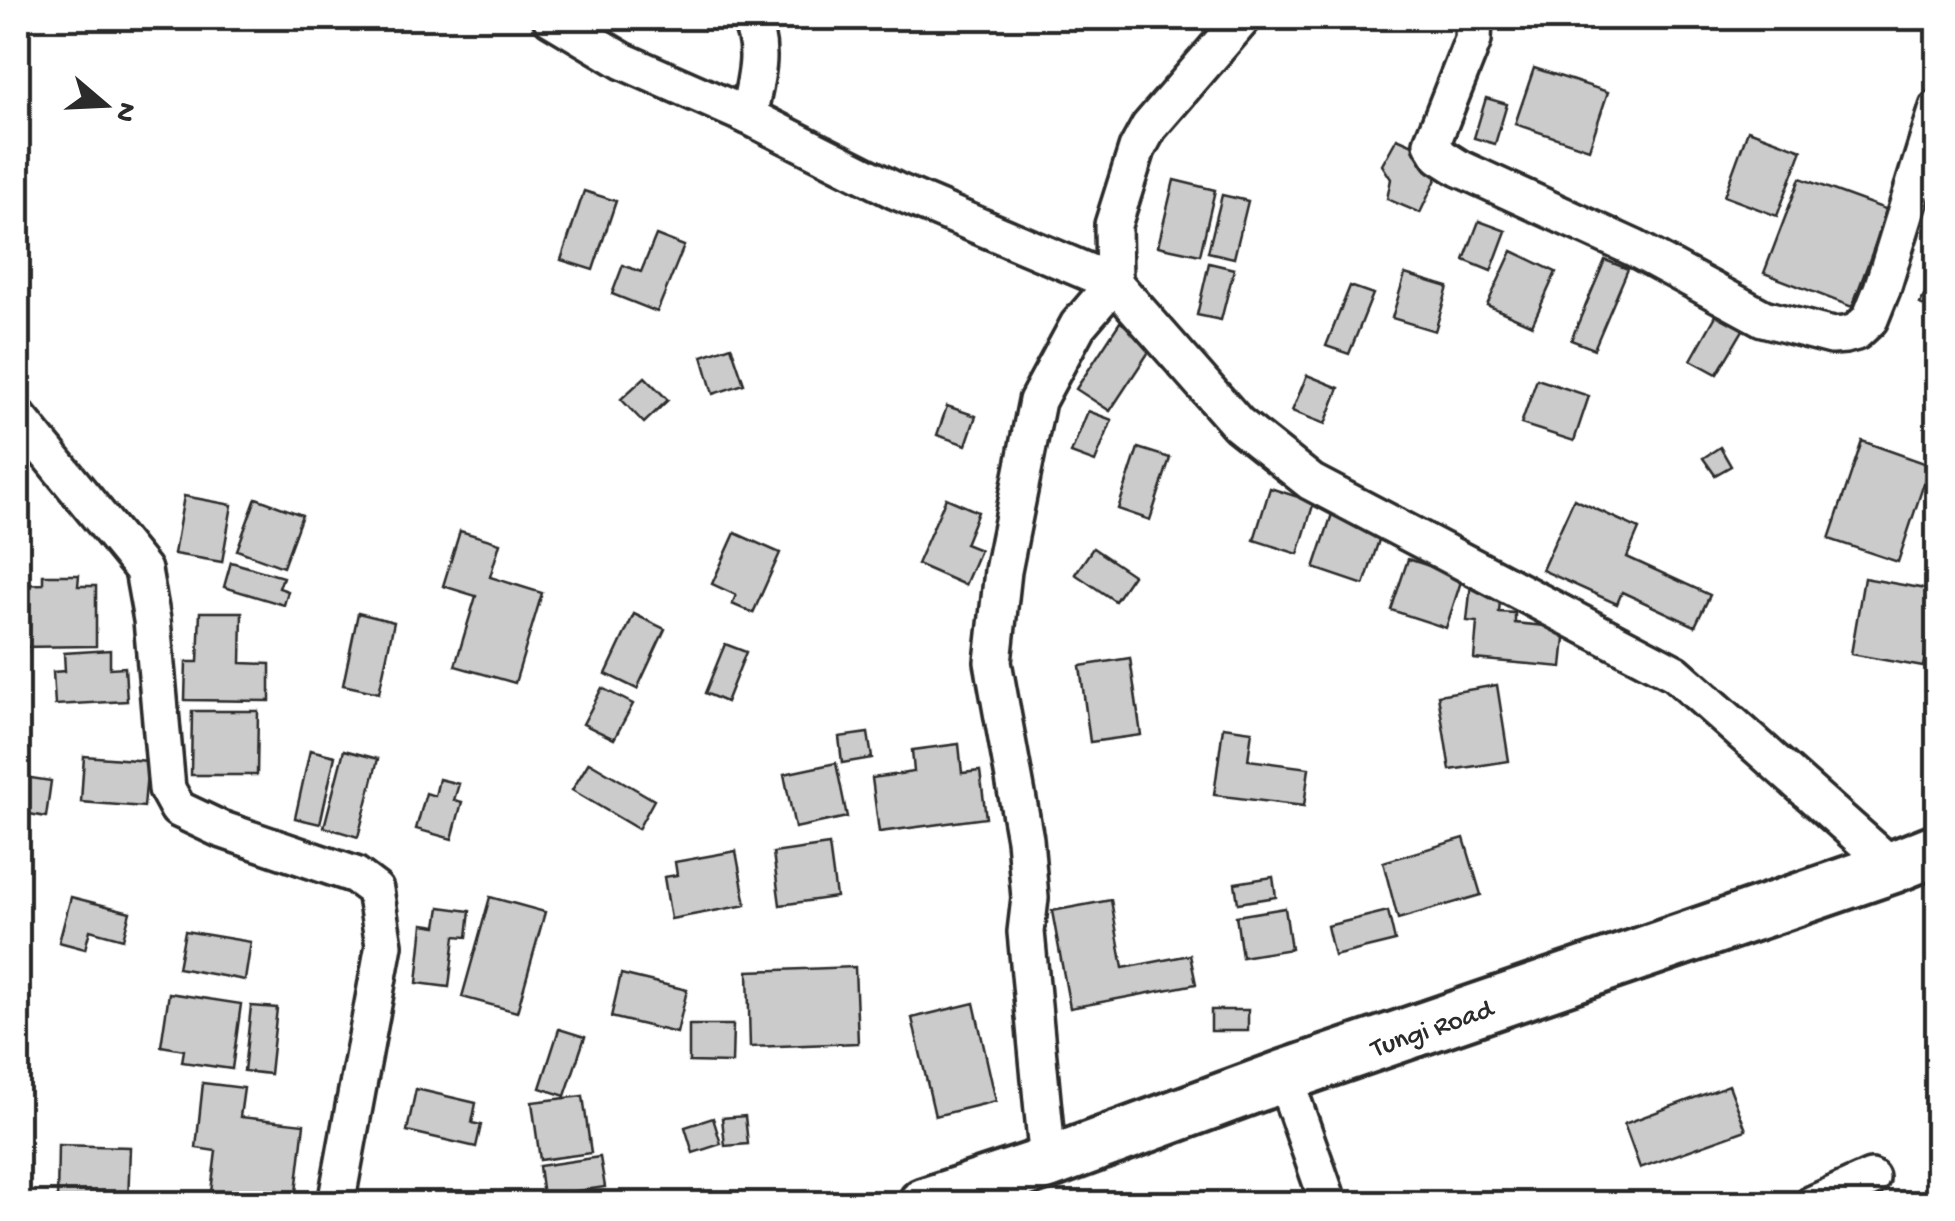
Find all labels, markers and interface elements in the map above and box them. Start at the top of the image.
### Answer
north arrow [55,55,155,155]
text: N [106,98,143,126]
street label: Tungi Road [1365,993,1500,1067]

